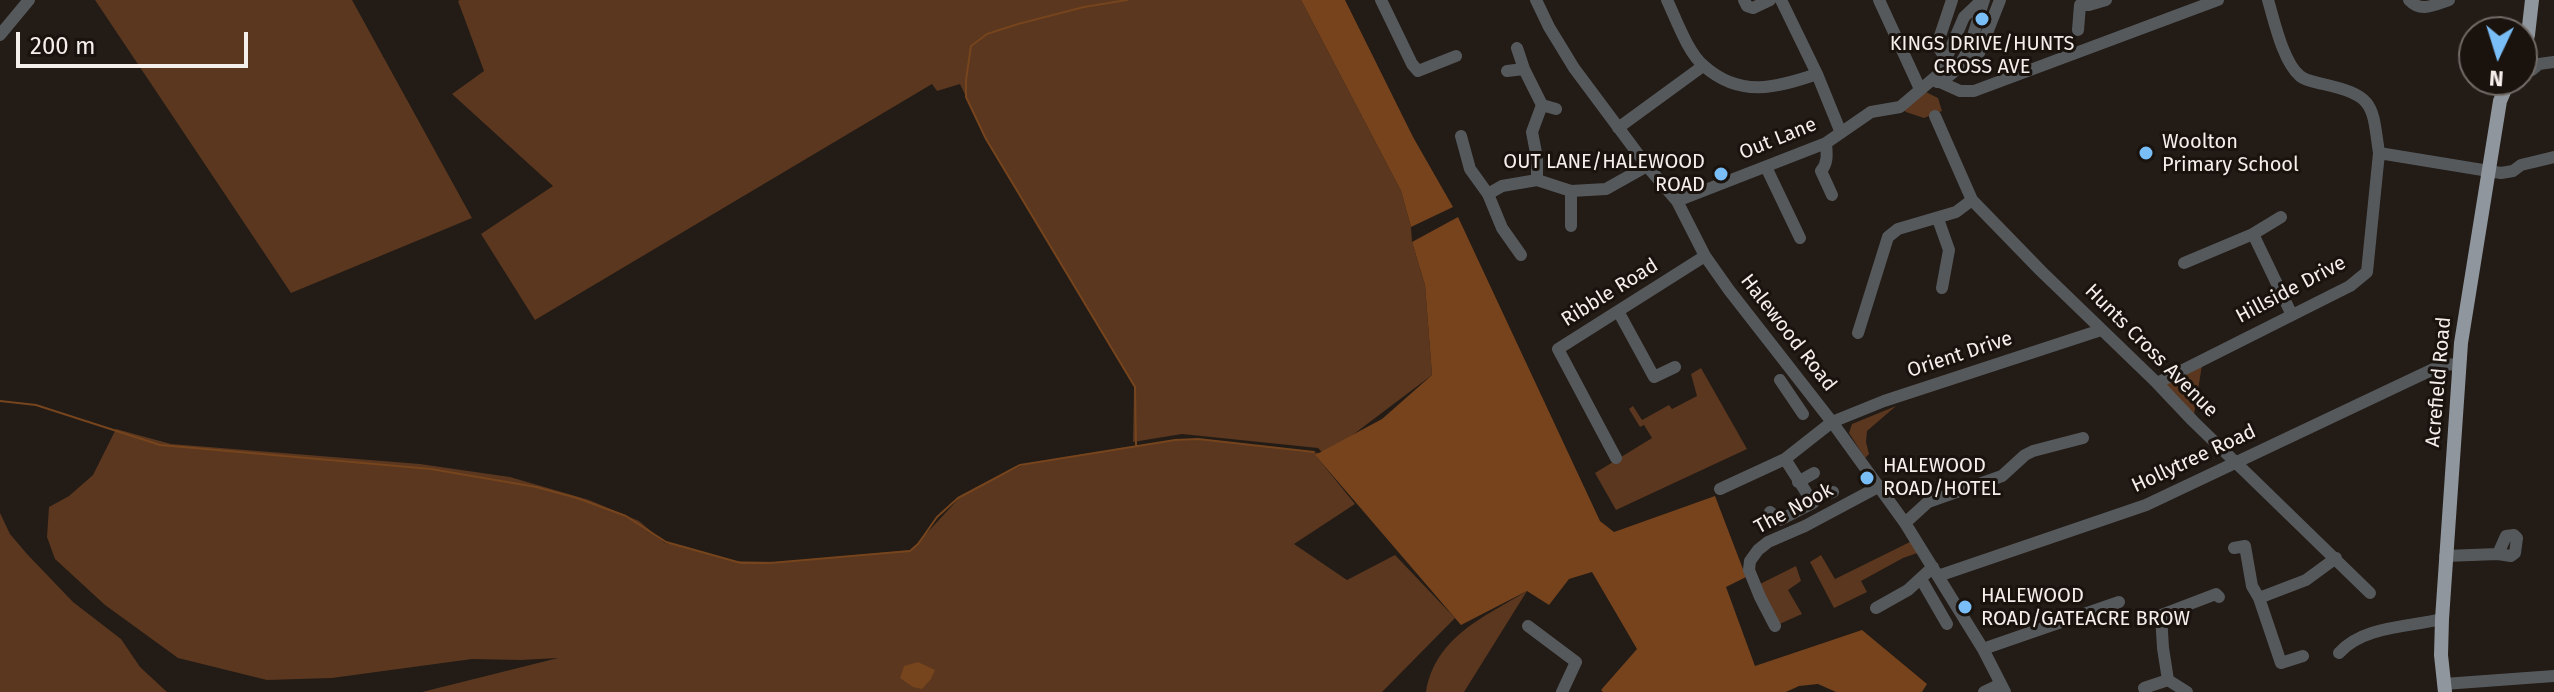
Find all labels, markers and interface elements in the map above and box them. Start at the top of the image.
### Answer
marker: KINGS DRIVE/HUNTS CROSS AVE [1973,10,1991,28]
scale bar [20,16,252,66]
north arrow [2458,16,2538,96]
text: 200 m [30,32,96,60]
place label: KINGS DRIVE/HUNTS CROSS AVE [1890,32,2074,79]
text: N [2488,64,2505,92]
street label: Out Lane [1736,113,1820,165]
place label: Woolton Primary School [2162,130,2299,177]
marker: Woolton Primary School [2137,144,2155,162]
place label: OUT LANE/HALEWOOD ROAD [1503,150,1705,197]
marker: OUT LANE/HALEWOOD ROAD [1712,165,1730,183]
street label: Hillside Drive [2232,251,2350,329]
street label: Ribble Road [1557,254,1663,332]
street label: Halewood Road [1735,270,1841,396]
street label: Hunts Cross Avenue [2079,279,2223,423]
street label: Acrefield Road [2421,316,2457,448]
street label: Orient Drive [1904,327,2016,383]
street label: Hollytree Road [2128,420,2260,498]
place label: HALEWOOD ROAD/HOTEL [1883,454,2001,501]
marker: HALEWOOD ROAD/HOTEL [1858,469,1876,487]
street label: The Nook [1751,478,1837,540]
place label: HALEWOOD ROAD/GATEACRE BROW [1981,584,2190,631]
marker: HALEWOOD ROAD/GATEACRE BROW [1956,598,1974,616]

